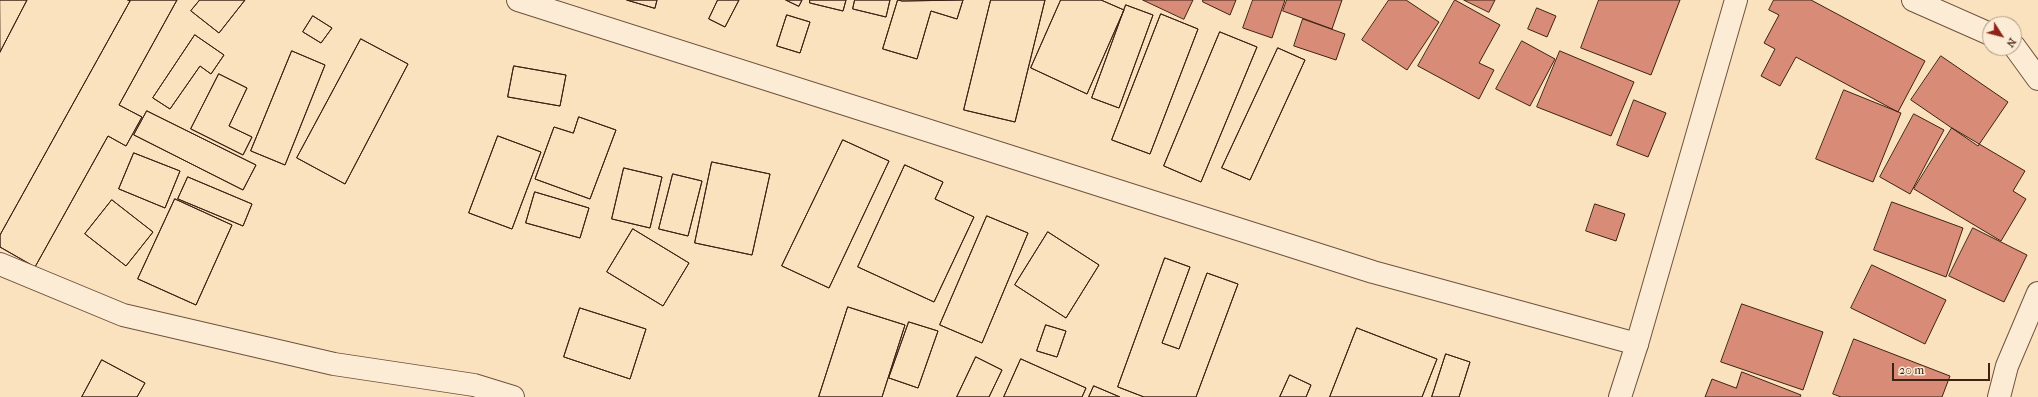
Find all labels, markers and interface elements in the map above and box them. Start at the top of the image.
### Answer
north arrow [1982,16,2022,56]
text: N [2004,36,2019,50]
scale bar [1894,355,1992,381]
text: 20 m [1899,363,1924,377]

